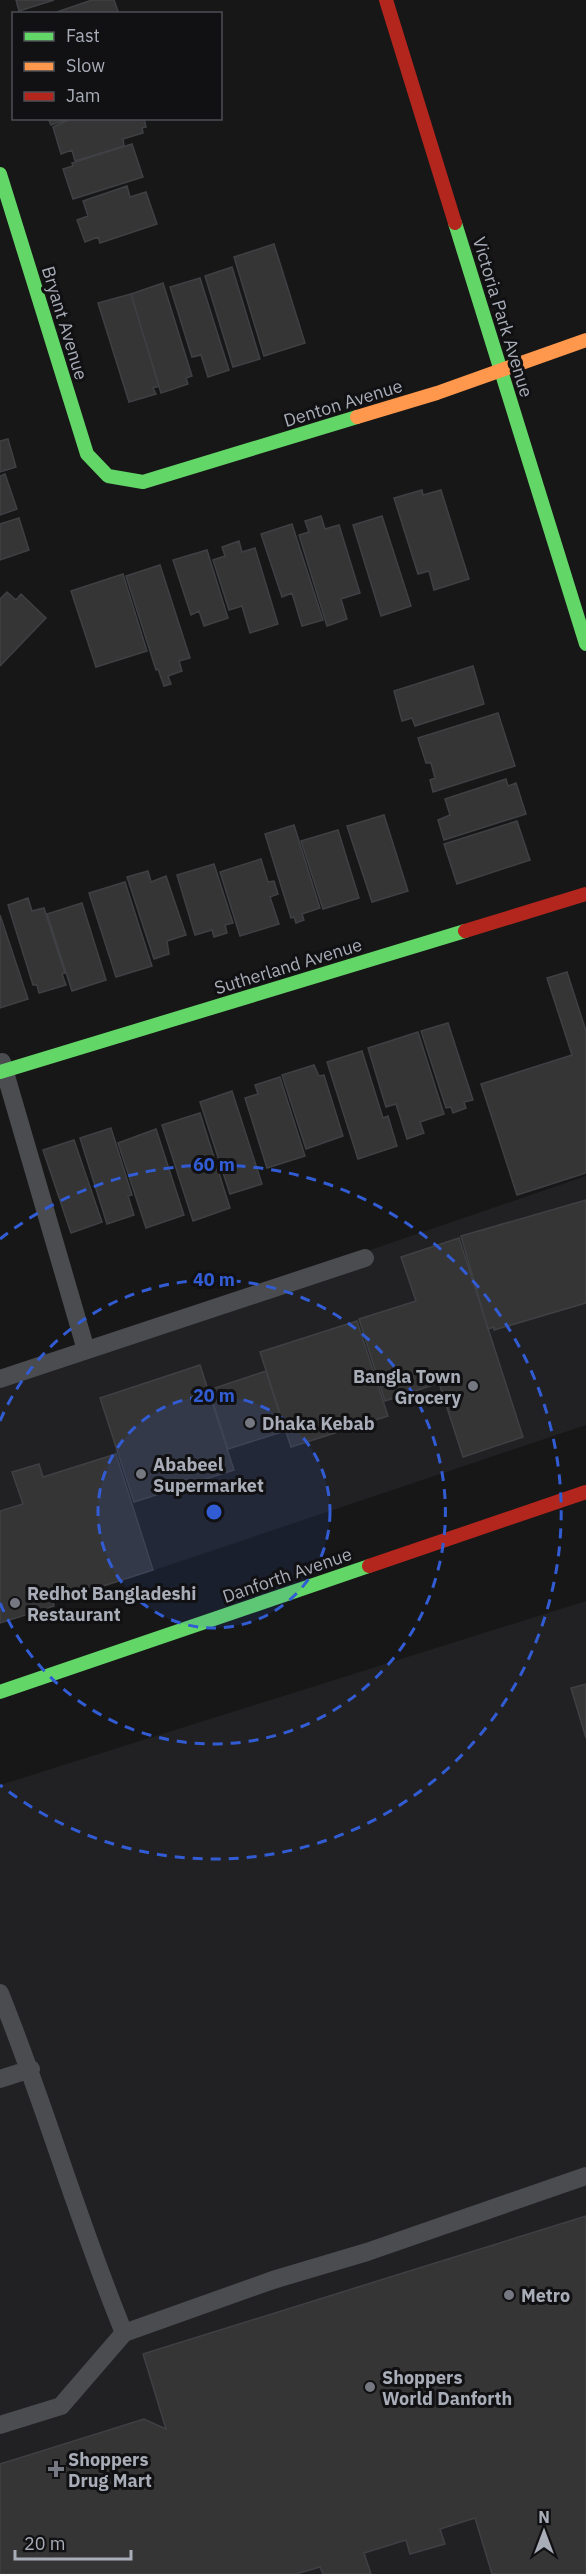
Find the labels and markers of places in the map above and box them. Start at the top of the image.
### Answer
place label: Bangla Town Grocery [353,1365,461,1409]
marker: Bangla Town Grocery [466,1379,480,1393]
place label: Dhaka Kebab [262,1412,375,1435]
marker: Dhaka Kebab [243,1416,257,1430]
place label: Ababeel Supermarket [153,1453,264,1497]
marker: Ababeel Supermarket [134,1467,148,1481]
centre of rings [204,1502,224,1522]
place label: Redhot Bangladeshi Restaurant [27,1582,196,1626]
marker: Redhot Bangladeshi Restaurant [8,1596,22,1610]
place label: Metro [521,2284,570,2307]
marker: Metro [502,2288,516,2302]
place label: Shoppers World Danforth [382,2366,512,2410]
marker: Shoppers World Danforth [363,2380,377,2394]
place label: Shoppers Drug Mart [68,2448,152,2492]
marker: Shoppers Drug Mart [49,2462,63,2476]

